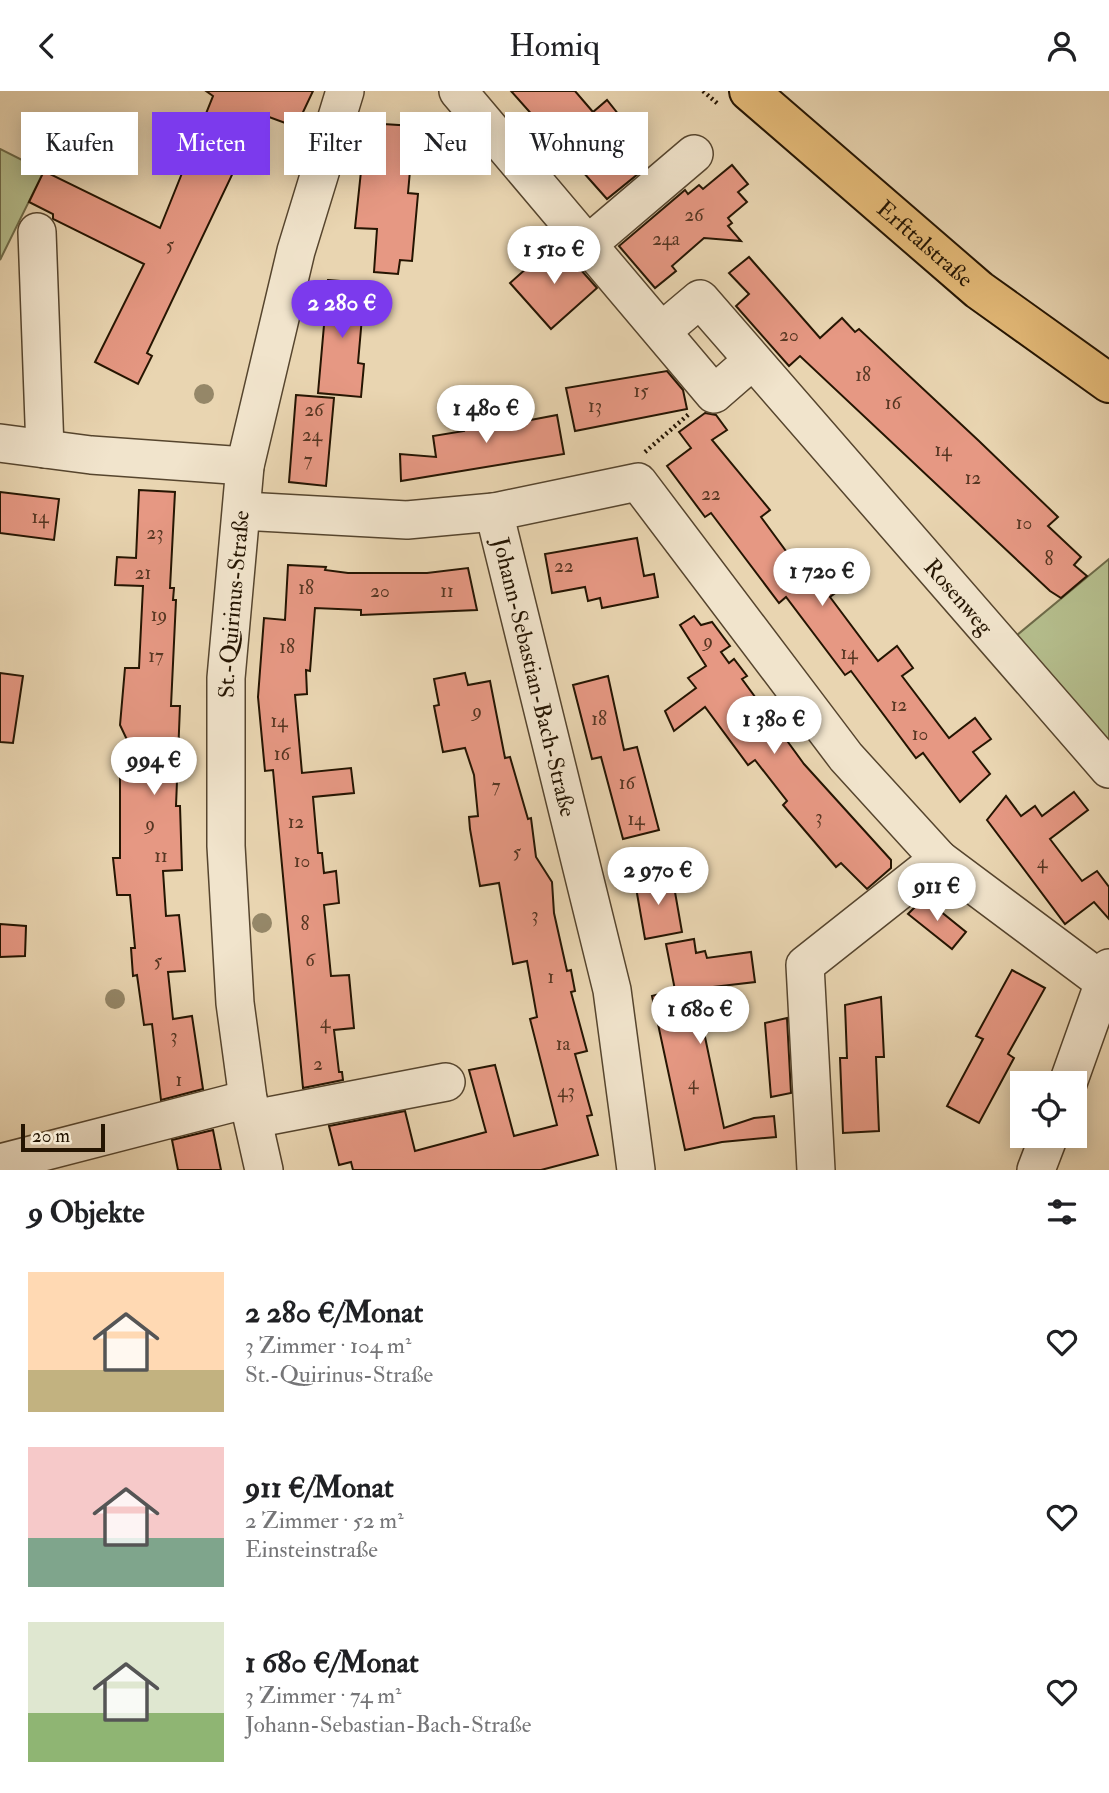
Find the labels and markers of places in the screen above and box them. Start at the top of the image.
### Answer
pin: 1 510 € [489,227,619,286]
pin: 2 280 € [277,281,407,340]
pin: 1 480 € [421,385,551,445]
pin: 1 720 € [757,549,887,608]
pin: 1 380 € [709,697,839,756]
pin: 994 € [105,737,203,797]
pin: 2 970 € [593,847,723,907]
pin: 911 € [888,863,986,923]
pin: 1 680 € [635,986,765,1046]

